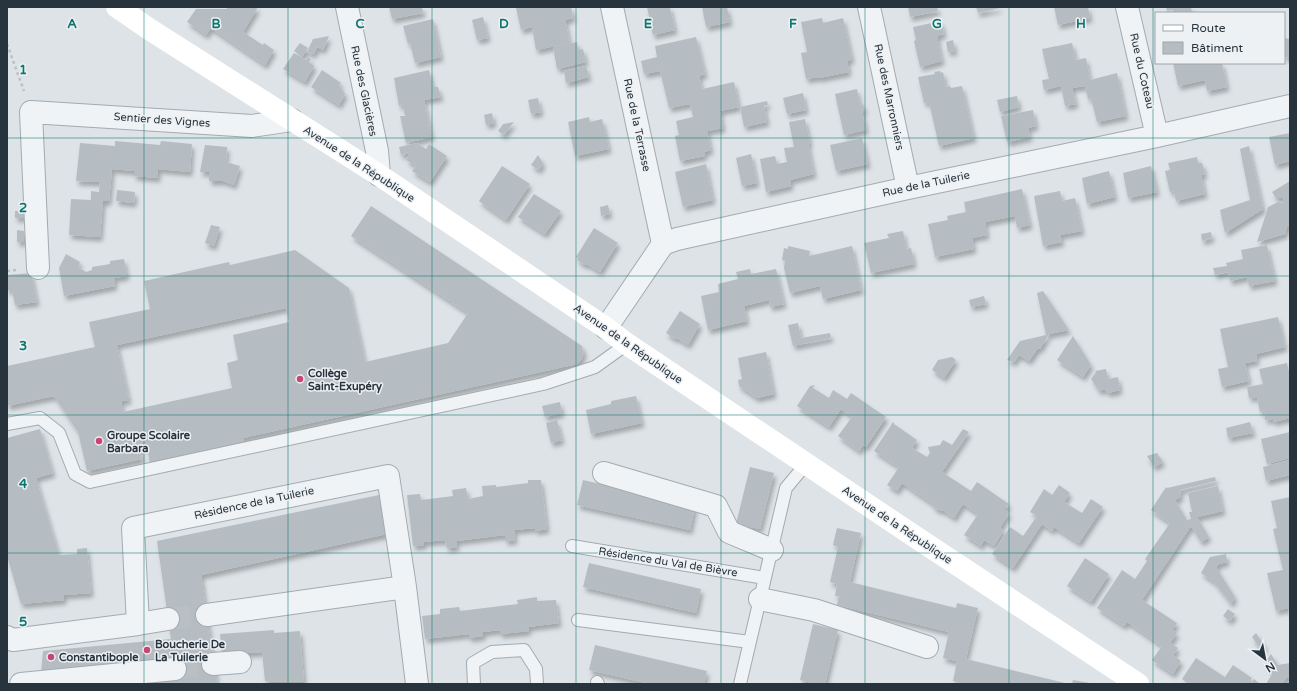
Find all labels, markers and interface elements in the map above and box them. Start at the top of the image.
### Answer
legend [1155,12,1285,64]
text: A [67,16,77,32]
text: B [211,16,221,32]
text: C [355,16,365,32]
text: D [499,16,509,32]
text: E [644,16,652,32]
text: F [789,16,797,32]
text: G [932,16,942,32]
text: H [1076,16,1086,32]
text: Route [1191,21,1226,35]
street label: Rue du Coteau [1127,32,1157,110]
text: Bâtiment [1191,41,1243,55]
street label: Rue des Marronniers [871,43,907,151]
street label: Rue des Glacières [348,44,380,138]
text: 1 [19,62,27,78]
street label: Rue de la Terrasse [621,77,653,173]
street label: Sentier des Vignes [113,110,211,130]
street label: Avenue de la République [301,123,417,205]
street label: Rue de la Tuilerie [881,168,971,200]
text: 2 [19,200,27,216]
street label: Avenue de la République [571,301,685,387]
text: 3 [19,338,27,354]
place label: Collège Saint-Exupéry [308,367,382,394]
marker: Collège Saint-Exupéry [295,374,305,384]
place label: Groupe Scolaire Barbara [107,429,191,455]
marker: Groupe Scolaire Barbara [94,436,104,446]
text: 4 [19,476,28,492]
street label: Avenue de la République [839,483,955,567]
street label: Résidence de la Tuilerie [193,484,315,522]
street label: Résidence du Val de Bièvre [597,545,739,579]
text: 5 [19,614,27,630]
place label: Boucherie De La Tuilerie [155,638,226,664]
north arrow [1245,639,1285,679]
marker: Boucherie De La Tuilerie [142,645,152,655]
place label: Constantibople [59,651,139,665]
marker: Constantibople [46,652,56,662]
text: N [1263,659,1277,675]

